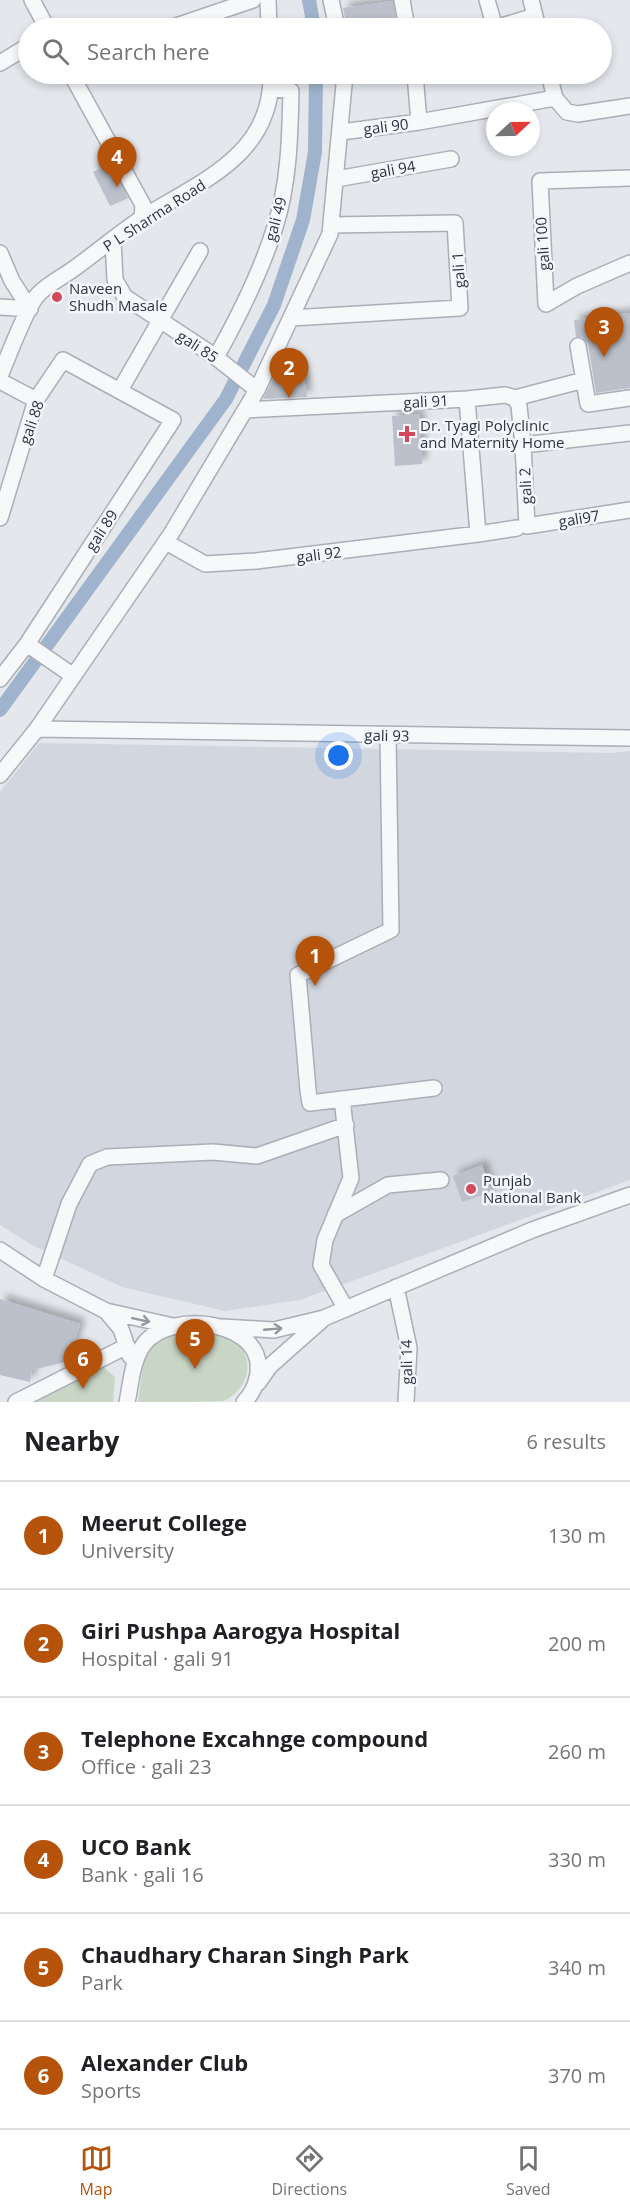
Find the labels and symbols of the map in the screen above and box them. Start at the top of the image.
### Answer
north arrow [486,102,540,156]
street label: gali 90 [362,113,410,139]
pin: 4 [98,138,136,187]
street label: gali 94 [369,155,417,183]
street label: P L Sharma Road [99,174,209,256]
street label: gali 49 [260,195,290,243]
street label: gali 100 [530,217,554,271]
street label: gali 1 [447,251,469,289]
place label: Naveen Shudh Masale [69,278,167,315]
marker: Naveen Shudh Masale [50,290,64,304]
pin: 3 [584,308,624,357]
street label: gali 85 [174,325,222,367]
pin: 2 [270,348,308,398]
street label: gali 91 [403,390,449,412]
street label: gali 88 [14,397,48,447]
place label: Dr. Tyagi Polyclinic and Maternity Home [420,415,564,452]
marker: Dr. Tyagi Polyclinic and Maternity Home [398,425,416,443]
street label: gali 2 [514,467,536,505]
street label: gali97 [557,505,601,531]
street label: gali 89 [80,506,122,554]
street label: gali 92 [295,541,343,567]
street label: gali 93 [364,725,410,745]
your location [324,741,353,770]
pin: 1 [296,936,334,986]
place label: Punjab National Bank [483,1170,581,1207]
marker: Punjab National Bank [464,1182,478,1196]
one-way arrow [130,1315,150,1326]
pin: 5 [176,1320,214,1369]
one-way arrow [263,1323,283,1334]
street label: gali 14 [396,1339,416,1385]
pin: 6 [64,1340,103,1389]

